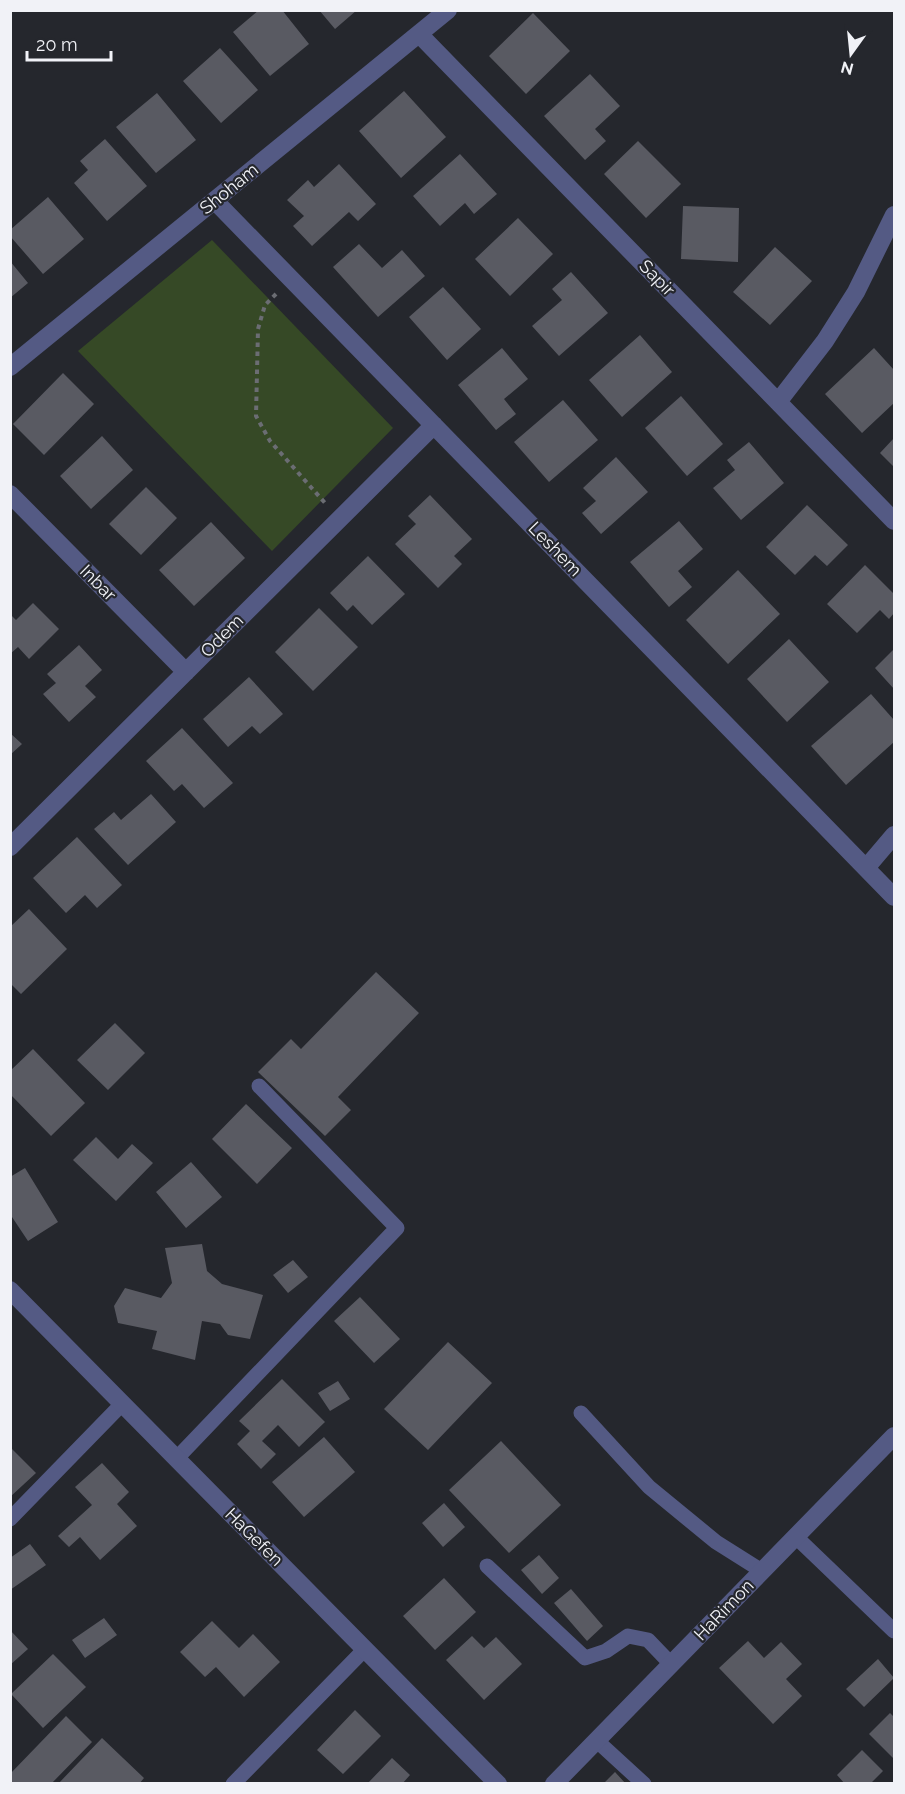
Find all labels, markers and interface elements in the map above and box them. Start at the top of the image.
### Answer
scale bar [27,24,111,62]
north arrow [821,24,881,84]
text: 20 m [36,34,78,55]
text: N [839,57,856,79]
street label: Shoham [195,159,262,218]
street label: Sapir [635,255,680,301]
street label: Leshem [524,517,586,580]
street label: Inbar [76,560,121,605]
street label: Odem [196,610,247,661]
street label: HaGefen [221,1503,288,1570]
street label: HaRimon [690,1575,758,1644]

